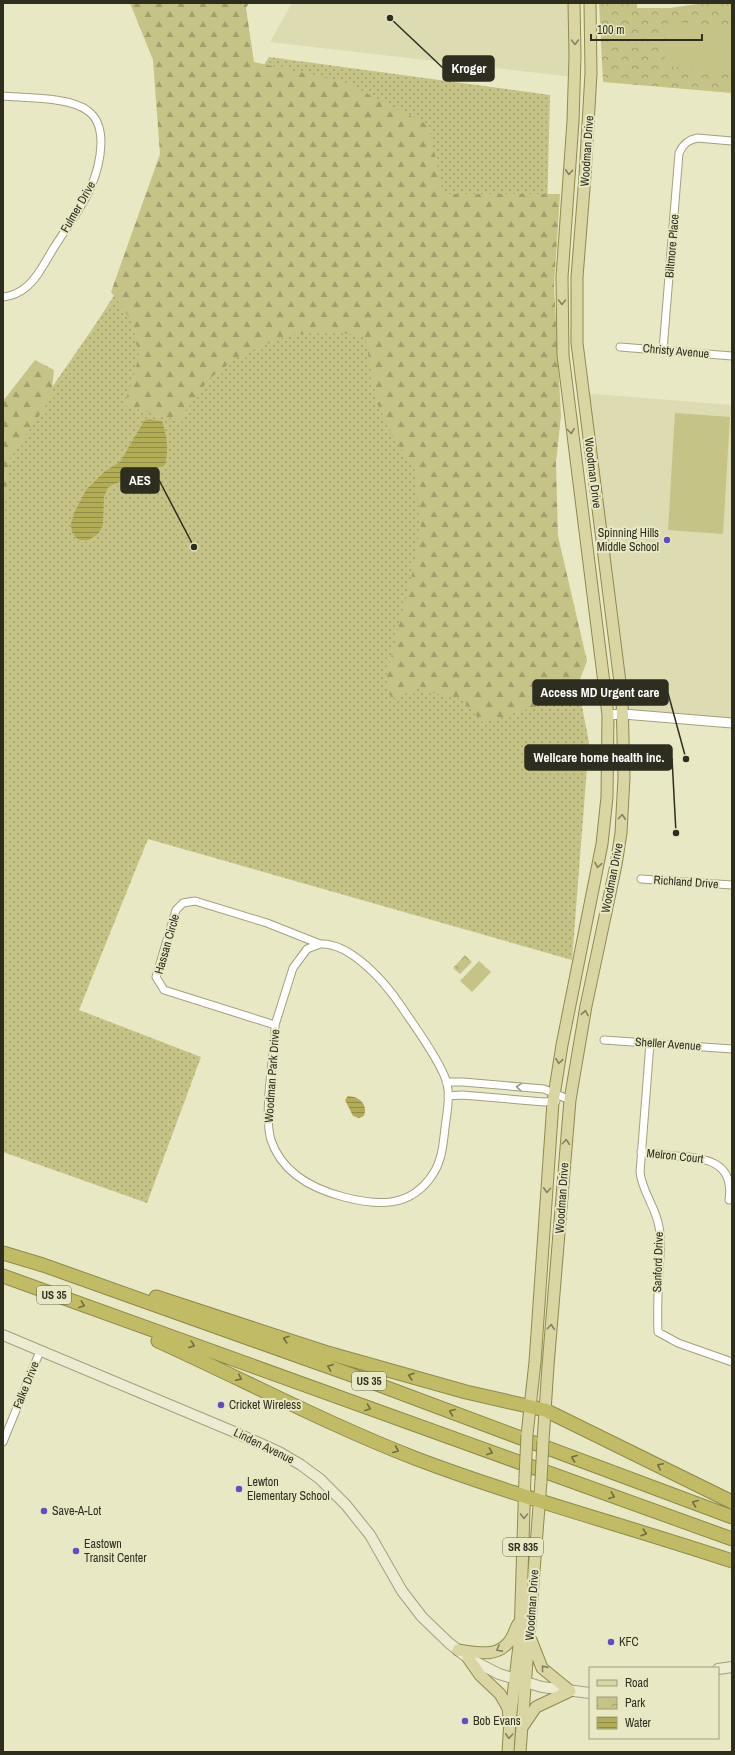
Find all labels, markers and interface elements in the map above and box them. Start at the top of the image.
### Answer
scale bar [591,16,702,42]
text: 100 m [597,22,624,38]
one-way arrow [570,39,579,45]
callout: Kroger [443,56,494,81]
text: Kroger [452,60,487,77]
street label: Woodman Drive [577,115,597,187]
one-way arrow [565,169,574,175]
street label: Fulmer Drive [57,178,99,236]
street label: Biltmore Place [661,213,683,279]
one-way arrow [558,299,566,305]
street label: Christy Avenue [642,340,710,362]
one-way arrow [566,428,575,434]
street label: Woodman Drive [581,437,605,509]
callout: AES [121,468,159,493]
text: AES [129,472,151,489]
place label: Spinning Hills Middle School [597,525,659,555]
marker: Spinning Hills Middle School [662,535,672,545]
callout: Access MD Urgent care [533,680,668,705]
text: Access MD Urgent care [540,684,660,701]
callout: Wellcare home health inc. [525,745,672,770]
text: Wellcare home health inc. [534,749,664,766]
one-way arrow [617,814,626,820]
street label: Woodman Drive [597,842,627,914]
one-way arrow [595,862,603,868]
street label: Richland Drive [653,872,719,892]
street label: Hassan Circle [151,912,183,976]
one-way arrow [580,1010,589,1016]
street label: Woodman Park Drive [261,1029,283,1123]
street label: Sheller Avenue [635,1034,701,1054]
one-way arrow [555,1058,564,1064]
one-way arrow [516,1083,522,1092]
one-way arrow [561,1139,570,1145]
street label: Melron Court [646,1145,704,1167]
street label: Woodman Drive [552,1162,572,1234]
one-way arrow [542,1187,551,1193]
street label: Sanford Drive [649,1231,667,1293]
road number: US 35 [37,1286,71,1304]
one-way arrow [78,1301,85,1309]
one-way arrow [547,1324,556,1330]
one-way arrow [283,1335,290,1344]
one-way arrow [189,1341,196,1349]
street label: Falke Drive [9,1359,43,1411]
one-way arrow [327,1364,334,1372]
road number: US 35 [352,1372,386,1390]
one-way arrow [407,1372,414,1381]
one-way arrow [235,1373,242,1381]
place label: Cricket Wireless [229,1397,301,1413]
marker: Cricket Wireless [216,1400,226,1410]
one-way arrow [364,1403,371,1412]
one-way arrow [448,1409,455,1417]
street label: Linden Avenue [231,1424,297,1468]
one-way arrow [392,1445,399,1453]
one-way arrow [486,1447,493,1455]
one-way arrow [570,1454,577,1462]
one-way arrow [656,1463,664,1471]
place label: Lewton Elementary School [247,1474,330,1504]
marker: Lewton Elementary School [234,1484,244,1494]
one-way arrow [609,1491,616,1499]
one-way arrow [692,1500,699,1508]
place label: Save-A-Lot [52,1503,101,1519]
marker: Save-A-Lot [39,1506,49,1516]
one-way arrow [520,1513,528,1519]
one-way arrow [640,1528,647,1537]
place label: Eastown Transit Center [84,1536,147,1566]
road number: SR 835 [503,1538,543,1556]
marker: Eastown Transit Center [71,1546,81,1556]
street label: Woodman Drive [522,1569,542,1641]
place label: KFC [619,1634,639,1650]
marker: KFC [606,1637,616,1647]
one-way arrow [496,1644,503,1651]
one-way arrow [542,1666,549,1673]
legend [589,1667,719,1739]
text: Road [625,1675,649,1691]
text: Park [625,1695,645,1711]
place label: Bob Evans [473,1713,521,1729]
text: Water [625,1715,652,1731]
marker: Bob Evans [460,1716,470,1726]
one-way arrow [505,1733,514,1739]

